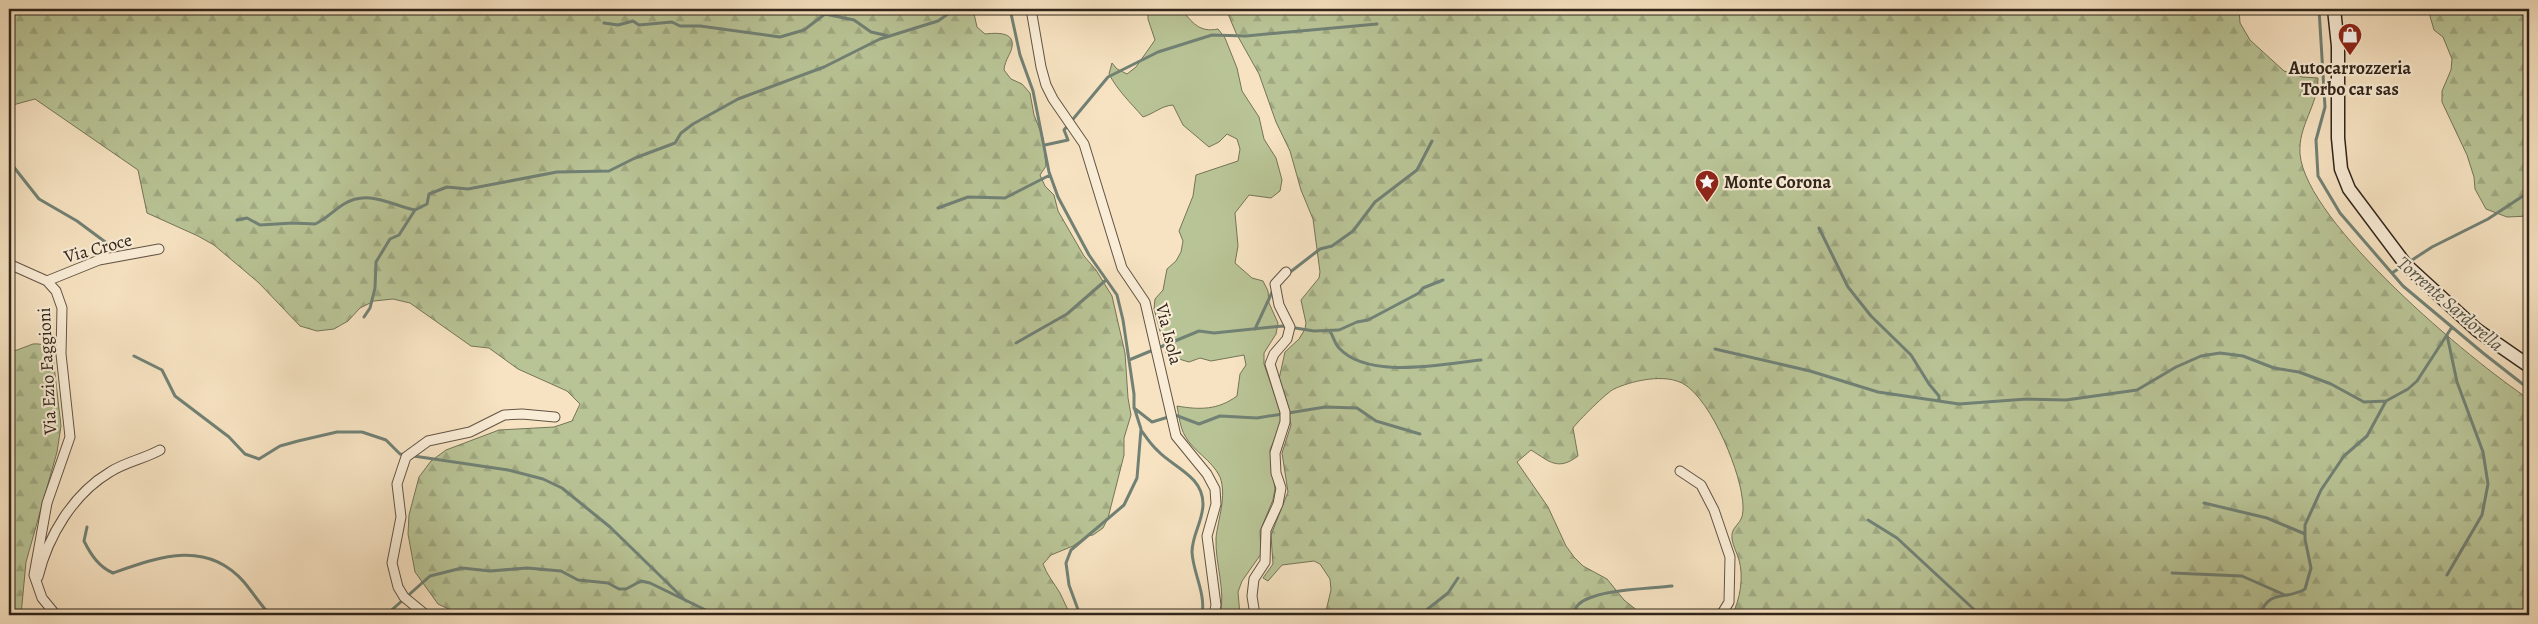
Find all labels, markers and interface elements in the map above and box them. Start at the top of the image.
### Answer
shop icon: Autocarrozzeria Torbo car sas [2337,22,2363,56]
place label: Autocarrozzeria Torbo car sas [2288,56,2411,101]
place icon: Monte Corona [1694,169,1720,203]
place label: Monte Corona [1724,170,1831,194]
street label: Via Croce [60,227,135,269]
water label: Torrente Sardorella [2391,250,2509,358]
street label: Via Isola [1150,300,1188,368]
street label: Via Ezio Faggioni [32,307,62,436]

